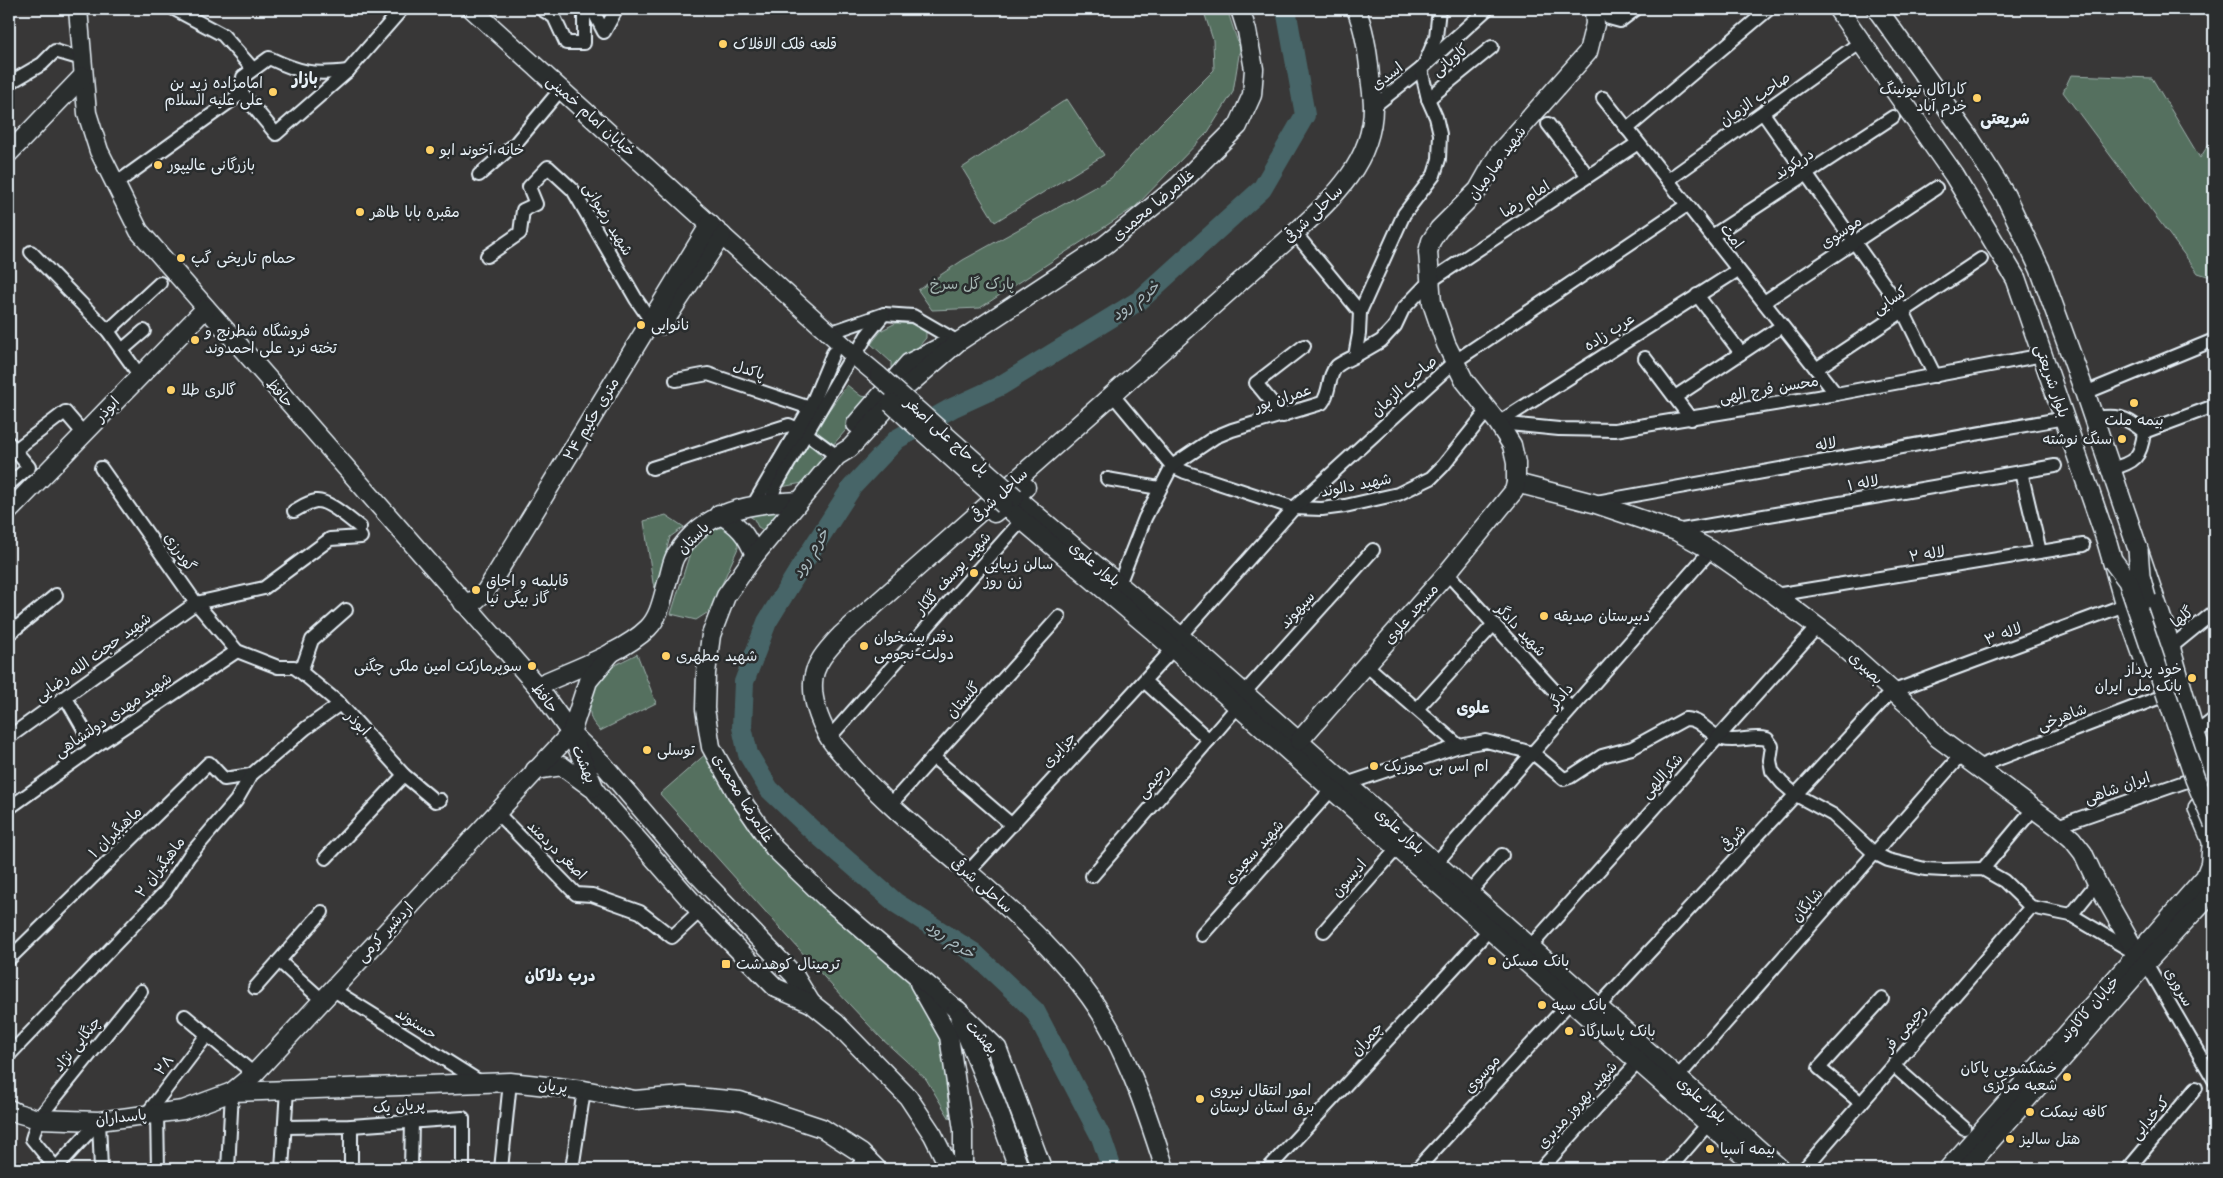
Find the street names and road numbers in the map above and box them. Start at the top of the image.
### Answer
street label: کاویانی [1426,37,1472,81]
street label: اسدی [1365,55,1407,95]
street label: صاحب الزمان [1714,65,1794,131]
street label: خیابان امام خمینی [541,68,642,162]
street label: شهید صارمیان [1461,120,1531,204]
street label: دریکوند [1769,141,1818,184]
street label: غلامرضا محمدی [1106,162,1198,245]
street label: امام رضا [1495,173,1554,223]
street label: شهید رضوانی [578,177,640,259]
street label: ساحلی شرقی [1277,178,1347,247]
street label: موسوی [1815,208,1866,253]
street label: امت [1716,218,1750,253]
street label: کسایی [1867,279,1911,319]
street label: عرب زاده [1578,306,1638,356]
street label: بلوار شریعتی [2030,341,2077,420]
street label: صاحب الزمان [1365,349,1441,421]
street label: پاکدل [730,353,769,385]
street label: محسن فرج الهی [1717,367,1820,408]
street label: حافظ [262,372,301,412]
street label: ۲۴ متری حکیم [556,372,625,465]
street label: عمران پور [1250,376,1314,417]
street label: پل حاج علی اصغر [899,389,996,479]
street label: ابوذر [87,390,124,427]
street label: لاله [1813,429,1838,456]
street label: ساحل شرقی [964,462,1032,526]
street label: شهید دالوند [1318,465,1393,502]
street label: لاله ۱ [1845,467,1880,496]
street label: باستان [670,515,714,559]
street label: شهید یوسف گلکار [908,525,996,619]
street label: گودرزی [159,527,203,575]
street label: بلوار علوی [1065,534,1127,591]
street label: لاله ۲ [1907,538,1946,567]
street label: مسجد علوی [1377,577,1443,649]
street label: سپهوند [1273,585,1319,633]
street label: شهید دادگر [1490,596,1553,661]
street label: گلها [2165,599,2198,632]
street label: شهید حجت الله رضایی [29,606,155,706]
street label: لاله ۳ [1981,615,2024,650]
street label: بصیری [1845,645,1889,689]
street label: شهید مهدی دولتشاهی [49,666,176,762]
street label: گلستان [939,676,984,722]
street label: حافظ [527,677,565,717]
street label: دادگر [1541,677,1578,715]
street label: شاهرخی [2033,696,2090,736]
street label: ابوذر [340,703,377,740]
street label: جزایری [1035,726,1081,772]
street label: بهشت [567,741,604,786]
street label: شکراللهی [1634,747,1688,803]
street label: غلامرضا محمدی [708,748,781,846]
street label: رحیمی [1130,758,1173,802]
street label: ایران شاهی [2081,765,2153,809]
street label: ماهیگیران ۱ [82,799,146,862]
street label: بلوار علوی [1371,801,1431,859]
street label: شهید سعیدی [1217,813,1288,889]
street label: اصغر دردمند [523,814,593,884]
street label: شرفی [1713,818,1750,856]
street label: ماهیگیران ۲ [128,831,190,902]
street label: ساحلی شرقی [947,850,1019,917]
street label: ادیسون [1325,853,1371,901]
street label: شایگان [1784,882,1827,926]
street label: اردشیر کرمی [350,896,418,966]
street label: سروری [2160,962,2201,1010]
street label: خیابان کاکاوند [2052,969,2124,1047]
street label: رحیمی فر [1875,998,1931,1057]
street label: حسنوند [392,1000,443,1044]
street label: چنگایی نژاد [46,1010,105,1076]
street label: بهشت [961,1014,1005,1058]
street label: چمران [1344,1016,1388,1060]
street label: موسوی [1457,1048,1505,1098]
street label: ۲۸ [147,1049,178,1079]
street label: شهید بهروز مدیری [1530,1055,1622,1153]
street label: بلوار علوی [1673,1070,1733,1128]
street label: پریان [537,1072,569,1097]
street label: کدخدایی [2124,1090,2174,1144]
street label: پریان یک [372,1091,426,1118]
street label: پاسداران [94,1101,148,1130]

